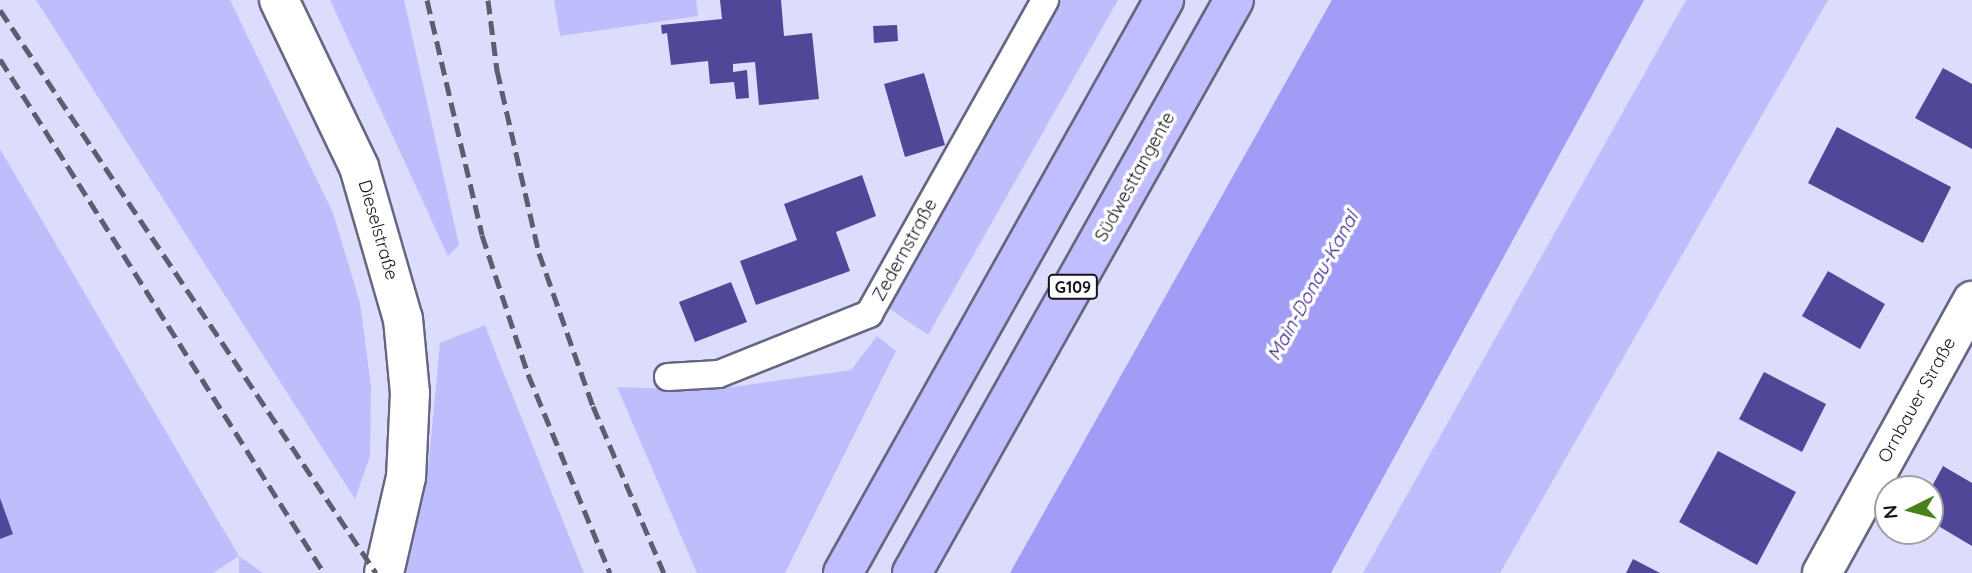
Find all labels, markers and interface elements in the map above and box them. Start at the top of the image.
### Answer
street label: Südwesttangente [1091,109,1179,245]
street label: Dieselstraße [353,178,403,282]
street label: Zedernstraße [868,195,942,305]
water label: Main-Donau-Kanal [1263,208,1363,364]
road number: G109 [1047,274,1099,300]
street label: Ornbauer Straße [1874,334,1960,466]
north arrow [1874,475,1944,545]
text: N [1877,504,1903,520]

